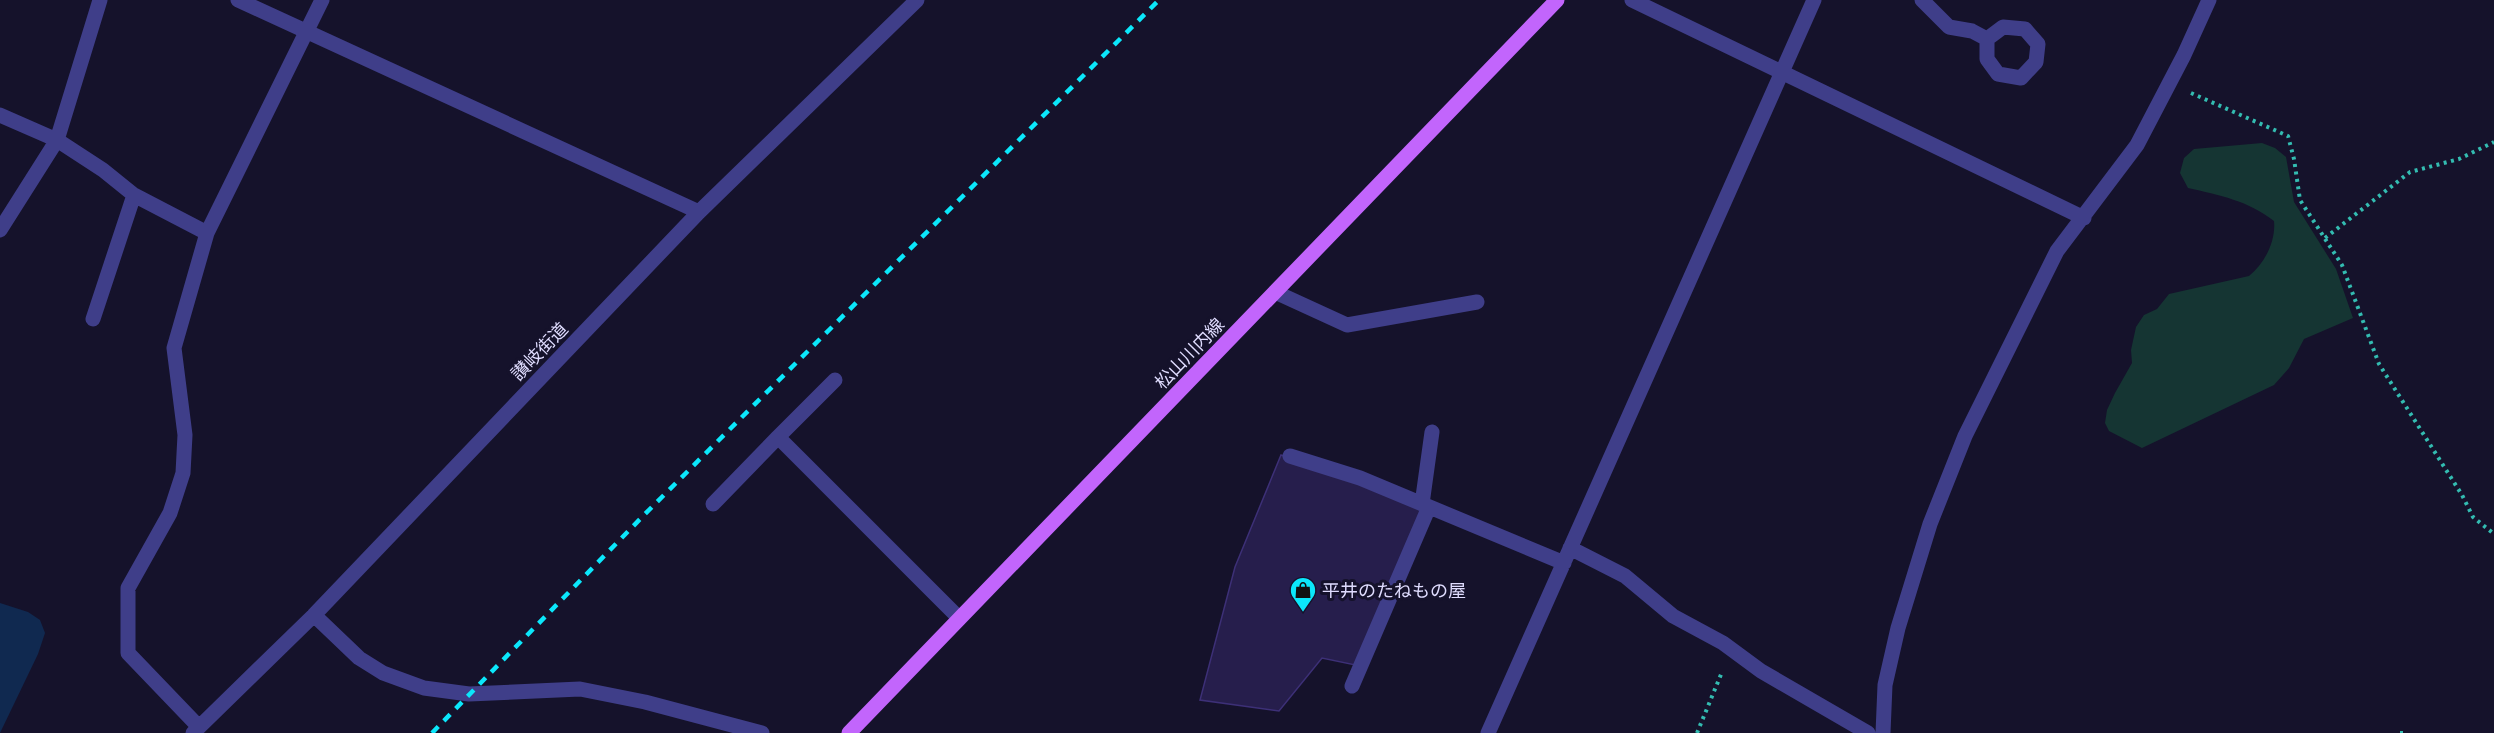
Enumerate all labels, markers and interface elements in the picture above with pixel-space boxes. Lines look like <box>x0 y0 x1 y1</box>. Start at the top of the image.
street label: 松山川内線 <box>1149 312 1229 394</box>
street label: 讃岐街道 <box>505 317 573 385</box>
shop icon: 平井のたねもの屋 <box>1288 575 1318 613</box>
place label: 平井のたねもの屋 <box>1322 578 1466 602</box>

